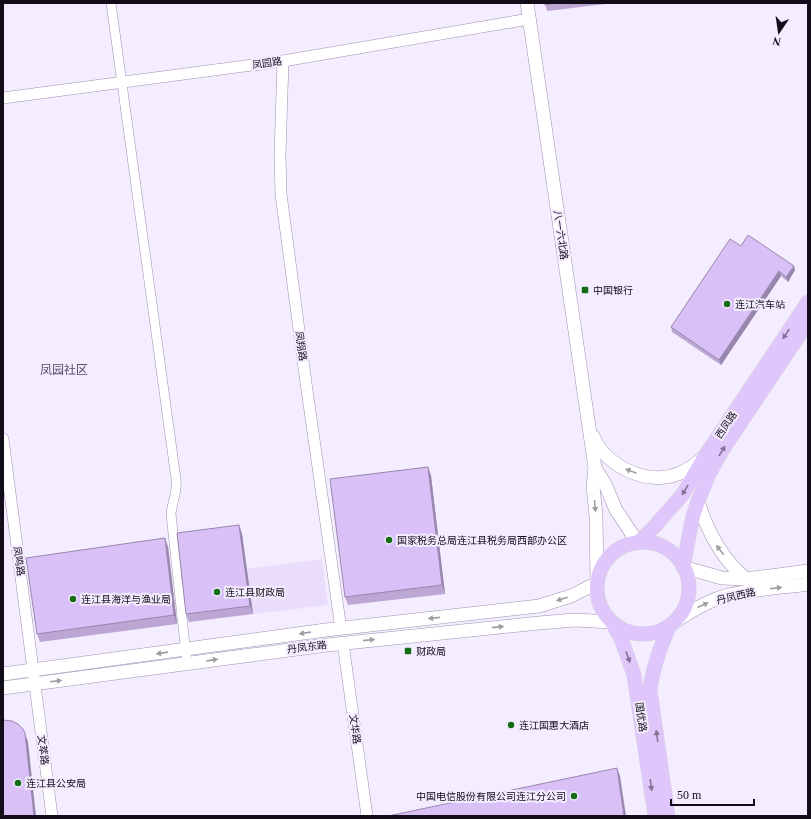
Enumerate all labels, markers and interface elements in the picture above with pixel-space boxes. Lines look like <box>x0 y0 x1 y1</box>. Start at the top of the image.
north arrow <box>759 12 799 52</box>
text: N <box>771 35 782 48</box>
street label: 凤园路 <box>251 55 283 71</box>
street label: 八一六北路 <box>552 209 570 261</box>
marker: 中国银行 <box>580 285 590 295</box>
place label: 中国银行 <box>593 285 633 296</box>
marker: 连江汽车站 <box>722 299 732 309</box>
place label: 连江汽车站 <box>735 299 785 310</box>
one-way arrow <box>782 329 790 340</box>
street label: 凤翔路 <box>293 330 309 362</box>
district label: 凤园社区 <box>40 363 88 377</box>
street label: 西凤路 <box>713 409 739 441</box>
one-way arrow <box>719 445 726 457</box>
one-way arrow <box>624 467 636 473</box>
one-way arrow <box>681 484 688 496</box>
one-way arrow <box>592 500 599 512</box>
marker: 国家税务总局连江县税务局西部办公区 <box>384 535 394 545</box>
place label: 国家税务总局连江县税务局西部办公区 <box>397 535 567 546</box>
one-way arrow <box>716 544 724 555</box>
street label: 凤鸣路 <box>11 545 27 577</box>
one-way arrow <box>770 585 782 592</box>
street label: 丹凤西路 <box>715 586 757 606</box>
marker: 连江县财政局 <box>212 587 222 597</box>
place label: 连江县财政局 <box>225 587 285 598</box>
marker: 连江县海洋与渔业局 <box>68 594 78 604</box>
place label: 连江县海洋与渔业局 <box>81 594 171 605</box>
one-way arrow <box>556 596 568 602</box>
one-way arrow <box>698 602 709 608</box>
one-way arrow <box>428 615 440 621</box>
one-way arrow <box>492 624 504 630</box>
one-way arrow <box>299 630 311 636</box>
one-way arrow <box>363 637 375 643</box>
street label: 丹凤东路 <box>286 639 328 655</box>
marker: 财政局 <box>403 646 413 656</box>
place label: 财政局 <box>416 646 446 657</box>
one-way arrow <box>156 650 168 656</box>
one-way arrow <box>626 651 632 663</box>
one-way arrow <box>206 657 218 663</box>
one-way arrow <box>49 678 62 684</box>
street label: 国优路 <box>633 701 649 733</box>
street label: 文华路 <box>347 713 363 745</box>
marker: 连江国惠大酒店 <box>506 720 516 730</box>
place label: 连江国惠大酒店 <box>519 720 589 731</box>
one-way arrow <box>654 730 660 742</box>
street label: 文萃路 <box>36 734 50 766</box>
marker: 连江县公安局 <box>13 778 23 788</box>
place label: 连江县公安局 <box>26 778 86 789</box>
one-way arrow <box>648 779 654 791</box>
scale bar <box>671 781 754 807</box>
text: 50 m <box>677 788 702 802</box>
place label: 中国电信股份有限公司连江分公司 <box>416 791 566 802</box>
marker: 中国电信股份有限公司连江分公司 <box>569 791 579 801</box>

